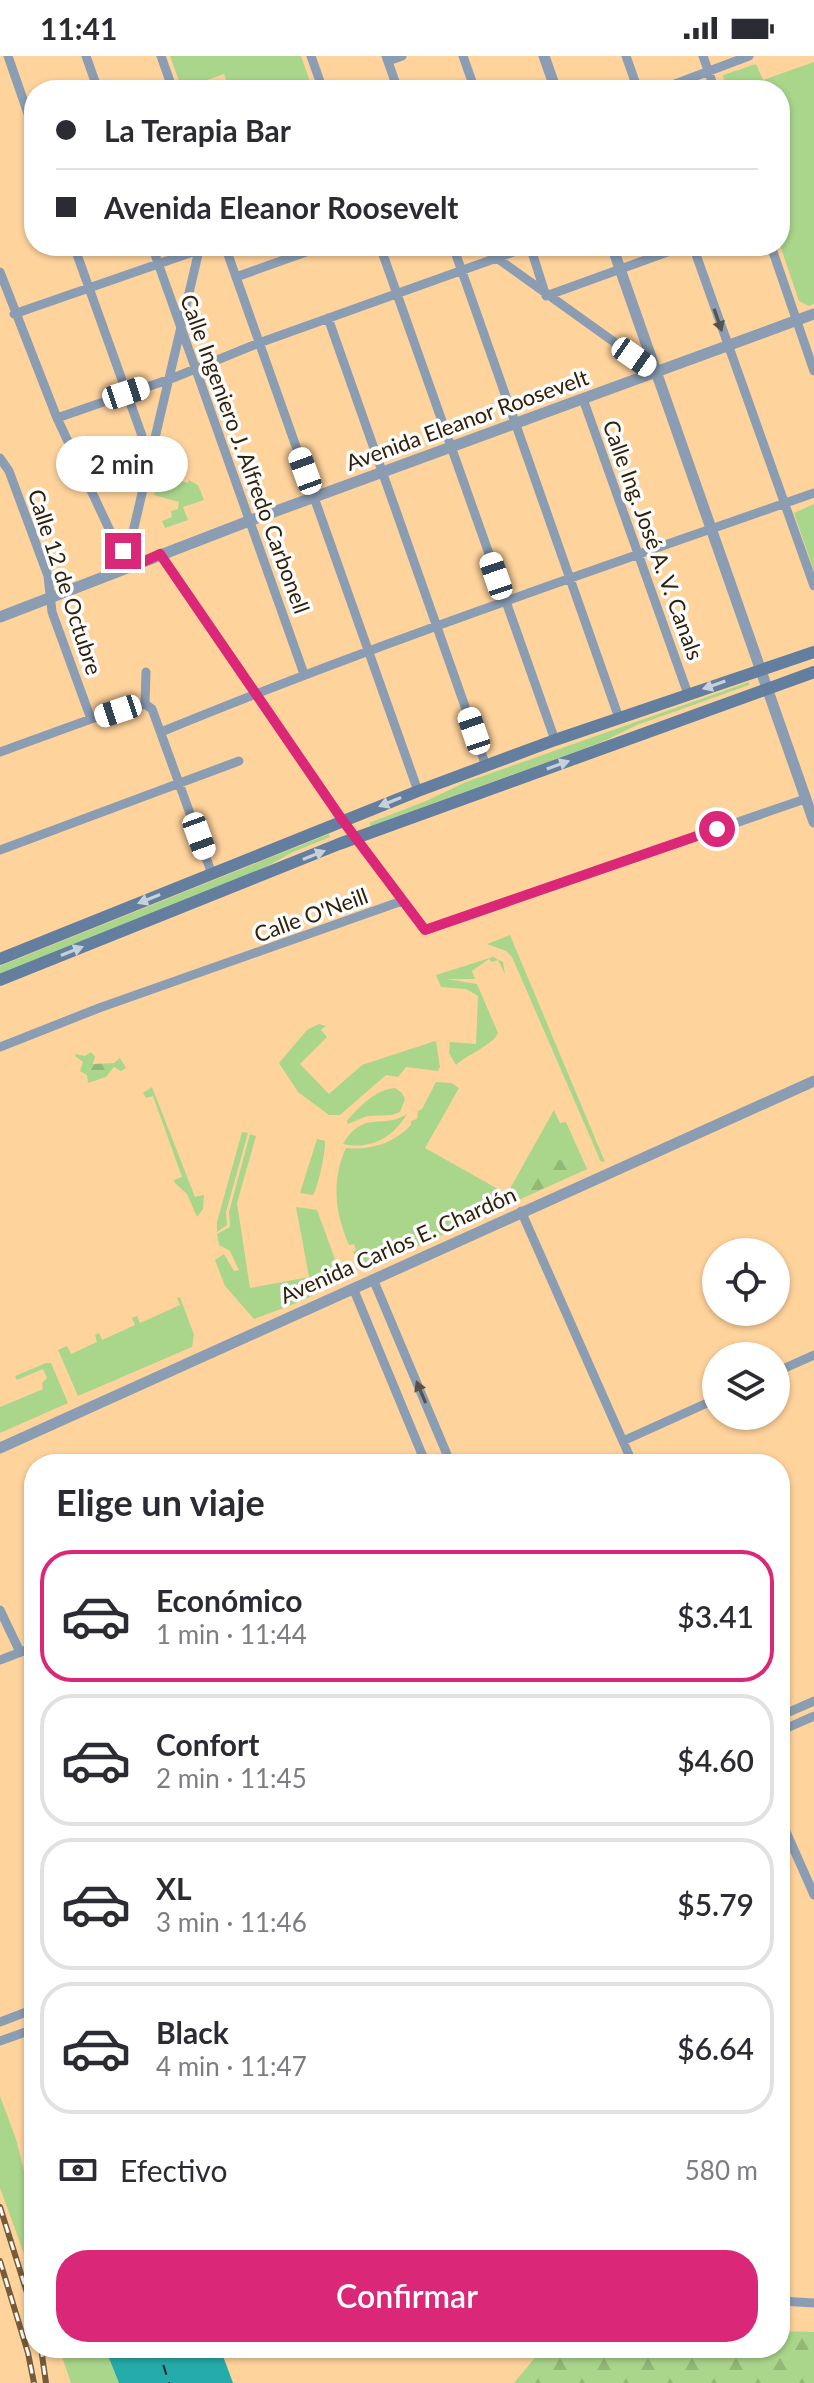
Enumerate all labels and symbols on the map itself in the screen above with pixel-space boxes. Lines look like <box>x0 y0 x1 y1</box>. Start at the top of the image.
street label: Calle Ingeniero J. Alfredo Carbonell <box>175 290 316 617</box>
one-way arrow <box>713 308 725 332</box>
car <box>607 333 661 381</box>
street label: Avenida Eleanor Roosevelt <box>342 363 592 476</box>
car <box>99 374 153 412</box>
street label: Calle Ing. José A. V. Canals <box>597 416 709 663</box>
callout: 2 min <box>57 435 189 491</box>
car <box>286 444 324 498</box>
street label: Calle 12 de Octubre <box>23 486 108 678</box>
route end <box>105 533 141 569</box>
car <box>477 549 515 603</box>
one-way arrow <box>701 680 725 692</box>
car <box>91 692 145 730</box>
car <box>455 704 493 758</box>
one-way arrow <box>546 758 570 770</box>
one-way arrow <box>378 796 402 809</box>
car <box>180 809 218 863</box>
route start <box>699 811 735 847</box>
one-way arrow <box>302 848 326 861</box>
street label: Calle O'Neill <box>250 881 371 948</box>
one-way arrow <box>137 892 161 905</box>
one-way arrow <box>60 944 84 957</box>
street label: Avenida Carlos E. Chardón <box>276 1180 520 1309</box>
one-way arrow <box>414 1380 427 1404</box>

